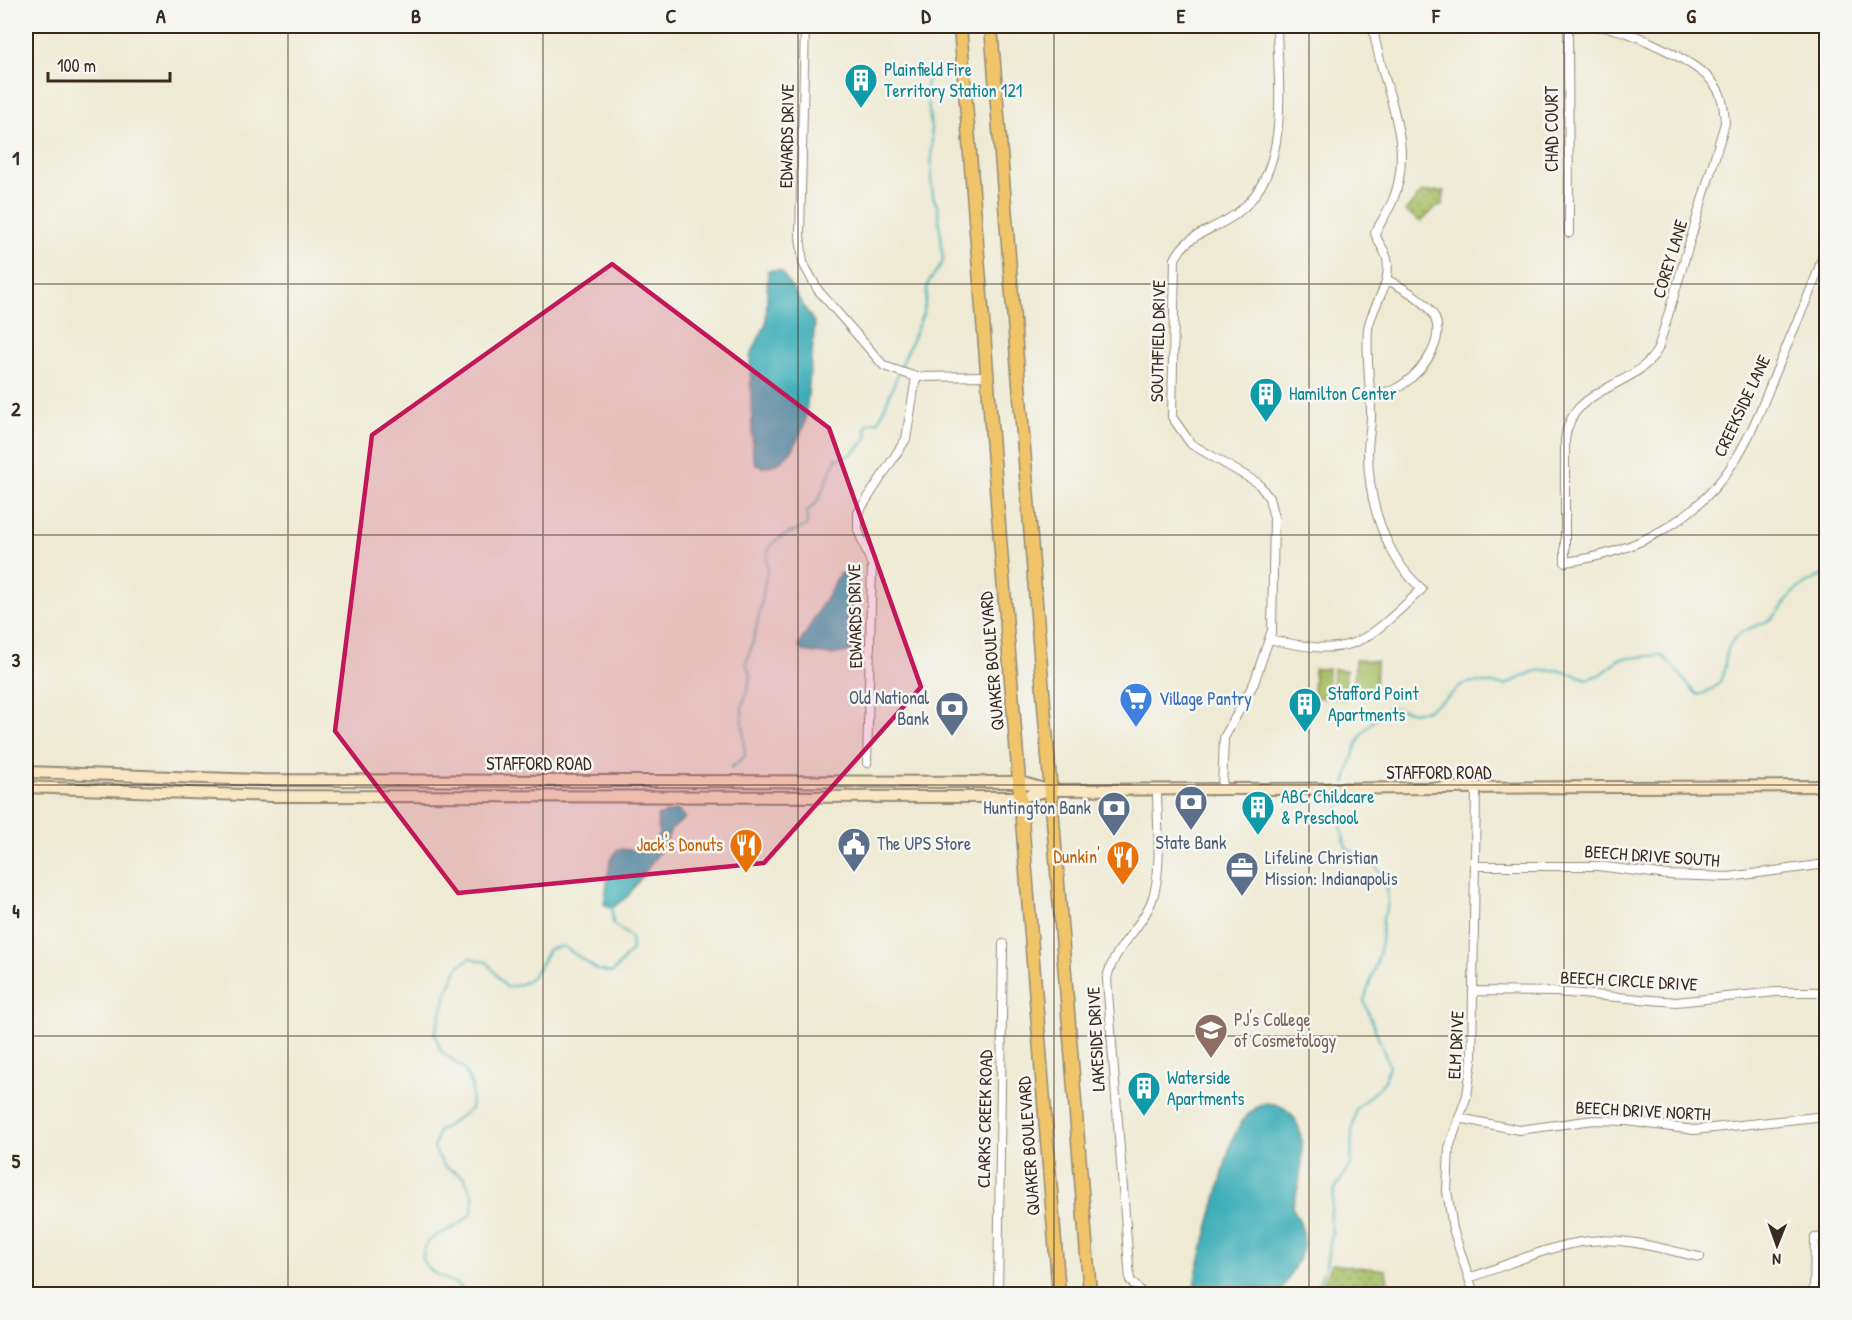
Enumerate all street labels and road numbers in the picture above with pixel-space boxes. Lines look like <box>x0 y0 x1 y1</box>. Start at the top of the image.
street label: EDWARDS DRIVE <box>773 83 800 188</box>
street label: CHAD COURT <box>1539 85 1564 172</box>
street label: COREY LANE <box>1646 216 1693 301</box>
street label: SOUTHFIELD DRIVE <box>1144 280 1171 402</box>
street label: CREEKSIDE LANE <box>1707 351 1776 461</box>
street label: EDWARDS DRIVE <box>841 563 868 668</box>
street label: QUAKER BOULEVARD <box>973 590 1010 732</box>
street label: STAFFORD ROAD <box>486 751 592 776</box>
street label: STAFFORD ROAD <box>1386 760 1492 785</box>
street label: BEECH DRIVE SOUTH <box>1584 838 1721 873</box>
street label: BEECH CIRCLE DRIVE <box>1560 964 1698 997</box>
street label: LAKESIDE DRIVE <box>1080 986 1111 1092</box>
street label: ELM DRIVE <box>1441 1010 1470 1080</box>
street label: CLARKS CREEK ROAD <box>971 1049 998 1188</box>
street label: QUAKER BOULEVARD <box>1011 1075 1046 1216</box>
street label: BEECH DRIVE NORTH <box>1575 1094 1711 1127</box>

